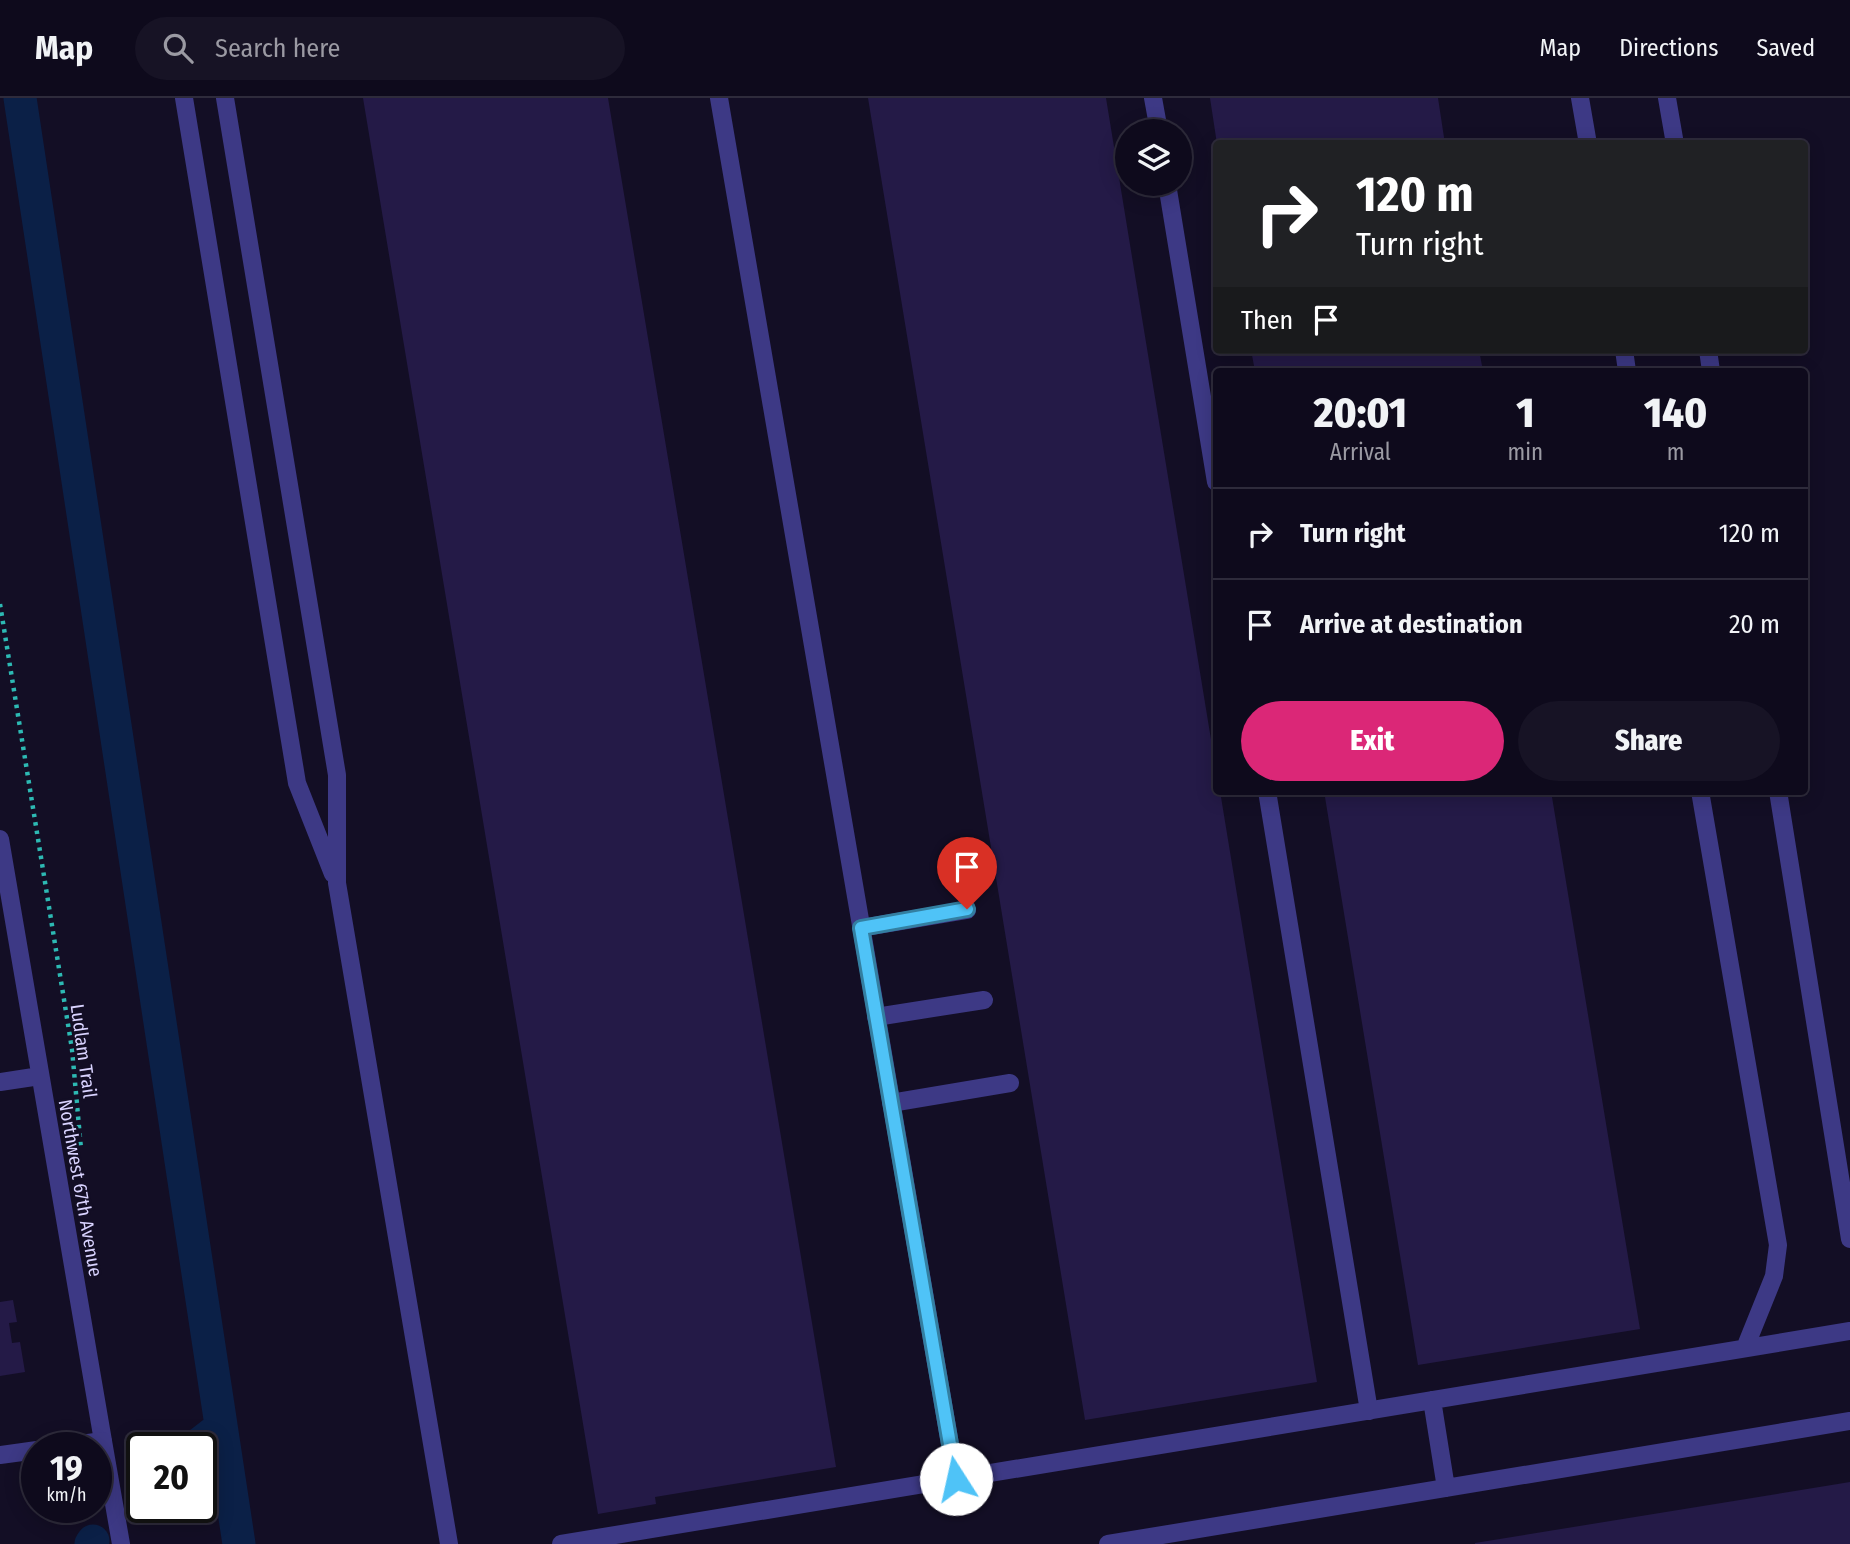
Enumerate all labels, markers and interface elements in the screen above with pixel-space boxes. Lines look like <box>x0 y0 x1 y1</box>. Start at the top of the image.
search box <box>135 17 625 80</box>
text: Map <box>35 28 93 68</box>
icon: search <box>159 29 197 67</box>
text: Search here <box>215 33 340 64</box>
text: Map <box>1540 34 1581 62</box>
text: Directions <box>1619 34 1718 62</box>
text: Saved <box>1756 34 1815 62</box>
map controls <box>1115 119 1192 196</box>
button: layers <box>1115 119 1192 196</box>
text: 120 m <box>1356 165 1474 224</box>
icon: right <box>1241 168 1332 259</box>
text: Turn right <box>1356 225 1483 263</box>
icon: arrive <box>1307 301 1345 339</box>
text: Then <box>1241 305 1293 336</box>
text: 20:01 <box>1314 388 1407 438</box>
text: 1 <box>1516 388 1535 438</box>
text: 140 <box>1644 388 1707 438</box>
text: Arrival <box>1330 438 1391 466</box>
text: min <box>1508 438 1543 466</box>
text: m <box>1667 438 1684 466</box>
icon: right <box>1241 515 1279 553</box>
text: Turn right <box>1300 518 1406 549</box>
text: 120 m <box>1719 518 1780 549</box>
icon: arrive <box>1241 606 1279 644</box>
text: Arrive at destination <box>1300 609 1523 640</box>
text: 20 m <box>1729 609 1780 640</box>
button: Exit <box>1241 701 1504 781</box>
button: Share <box>1518 701 1780 781</box>
pin <box>937 837 997 909</box>
icon: arrive <box>948 848 986 886</box>
street label: Ludlam Trail <box>66 1002 102 1100</box>
street label: Northwest 67th Avenue <box>54 1098 107 1278</box>
speed limit sign: 20 <box>126 1432 217 1523</box>
position arrow <box>919 1442 993 1516</box>
text: 19 <box>50 1447 83 1489</box>
text: km/h <box>46 1484 87 1506</box>

